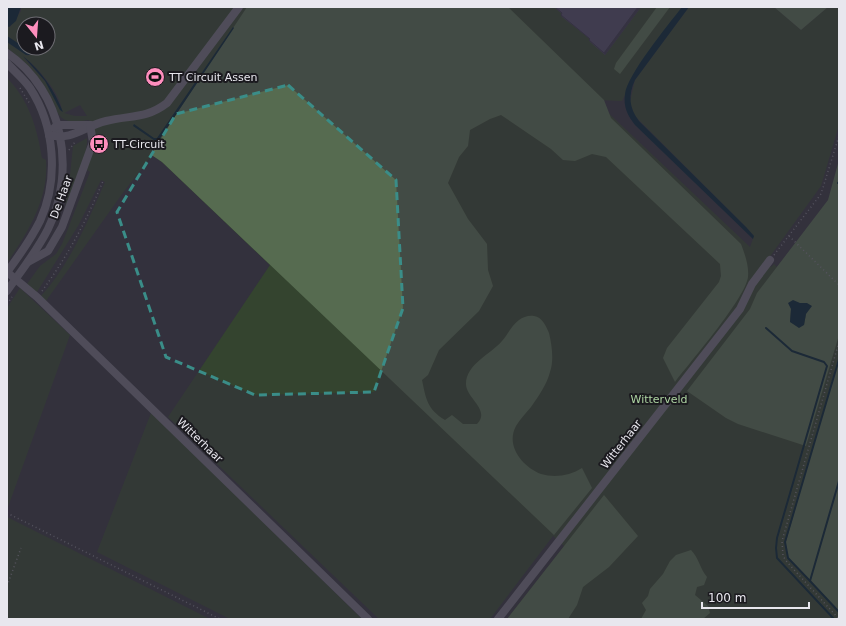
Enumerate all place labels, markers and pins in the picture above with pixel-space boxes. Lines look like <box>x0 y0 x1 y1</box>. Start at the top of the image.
sports icon: TT Circuit Assen <box>144 66 166 88</box>
place label: TT Circuit Assen <box>168 71 257 84</box>
bus stop icon: TT-Circuit <box>88 133 110 155</box>
place label: TT-Circuit <box>112 138 165 151</box>

